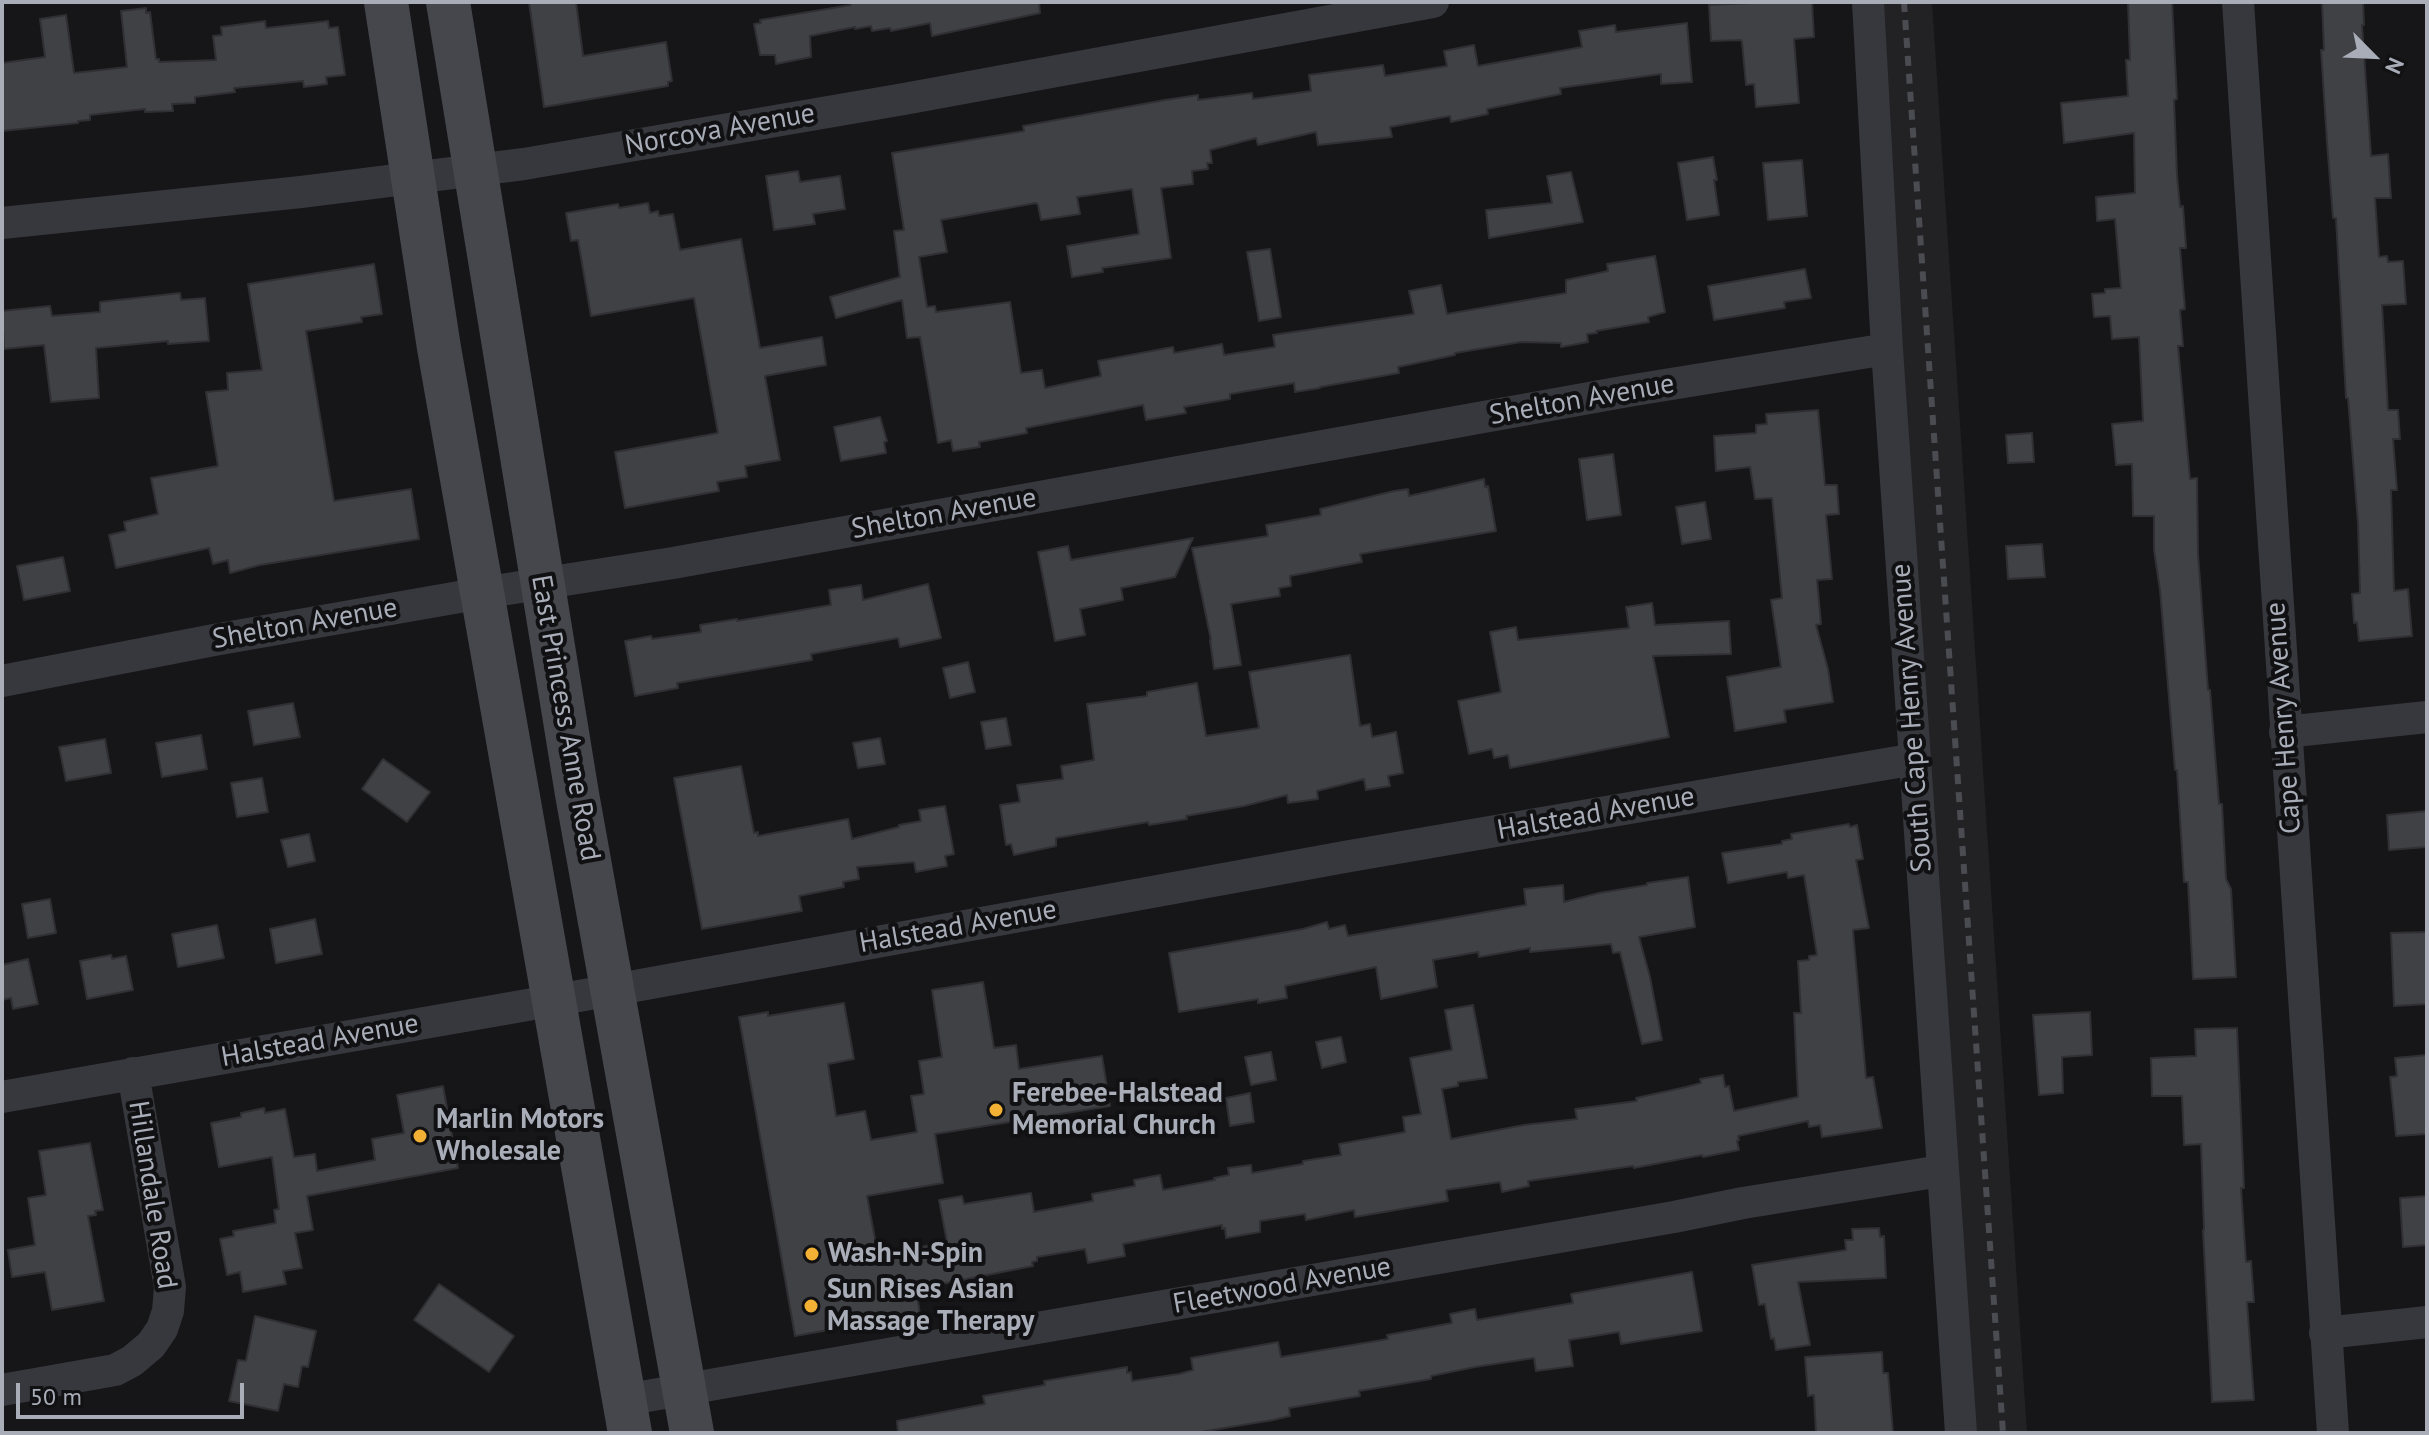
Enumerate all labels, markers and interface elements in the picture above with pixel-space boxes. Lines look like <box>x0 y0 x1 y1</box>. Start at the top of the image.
north arrow <box>2333 16 2413 96</box>
text: N <box>2379 53 2411 78</box>
street label: Norcova Avenue <box>622 97 818 163</box>
street label: Shelton Avenue <box>1487 367 1677 433</box>
street label: Shelton Avenue <box>849 481 1039 547</box>
street label: South Cape Henry Avenue <box>1884 563 1940 873</box>
street label: East Princess Anne Road <box>523 572 607 864</box>
street label: Shelton Avenue <box>210 591 400 657</box>
street label: Cape Henry Avenue <box>2259 601 2309 835</box>
street label: Halstead Avenue <box>1495 780 1697 848</box>
street label: Halstead Avenue <box>857 893 1059 961</box>
street label: Halstead Avenue <box>219 1007 421 1075</box>
place label: Ferebee-Halstead Memorial Church <box>1012 1077 1223 1143</box>
street label: Hillandale Road <box>121 1099 183 1291</box>
marker: Ferebee-Halstead Memorial Church <box>987 1101 1005 1119</box>
place label: Marlin Motors Wholesale <box>436 1103 604 1169</box>
marker: Marlin Motors Wholesale <box>411 1127 429 1145</box>
place label: Wash-N-Spin <box>828 1237 983 1271</box>
marker: Wash-N-Spin <box>803 1245 821 1263</box>
street label: Fleetwood Avenue <box>1170 1250 1394 1322</box>
place label: Sun Rises Asian Massage Therapy <box>827 1273 1034 1339</box>
marker: Sun Rises Asian Massage Therapy <box>802 1297 820 1315</box>
scale bar <box>20 1367 248 1417</box>
text: 50 m <box>30 1381 82 1412</box>

